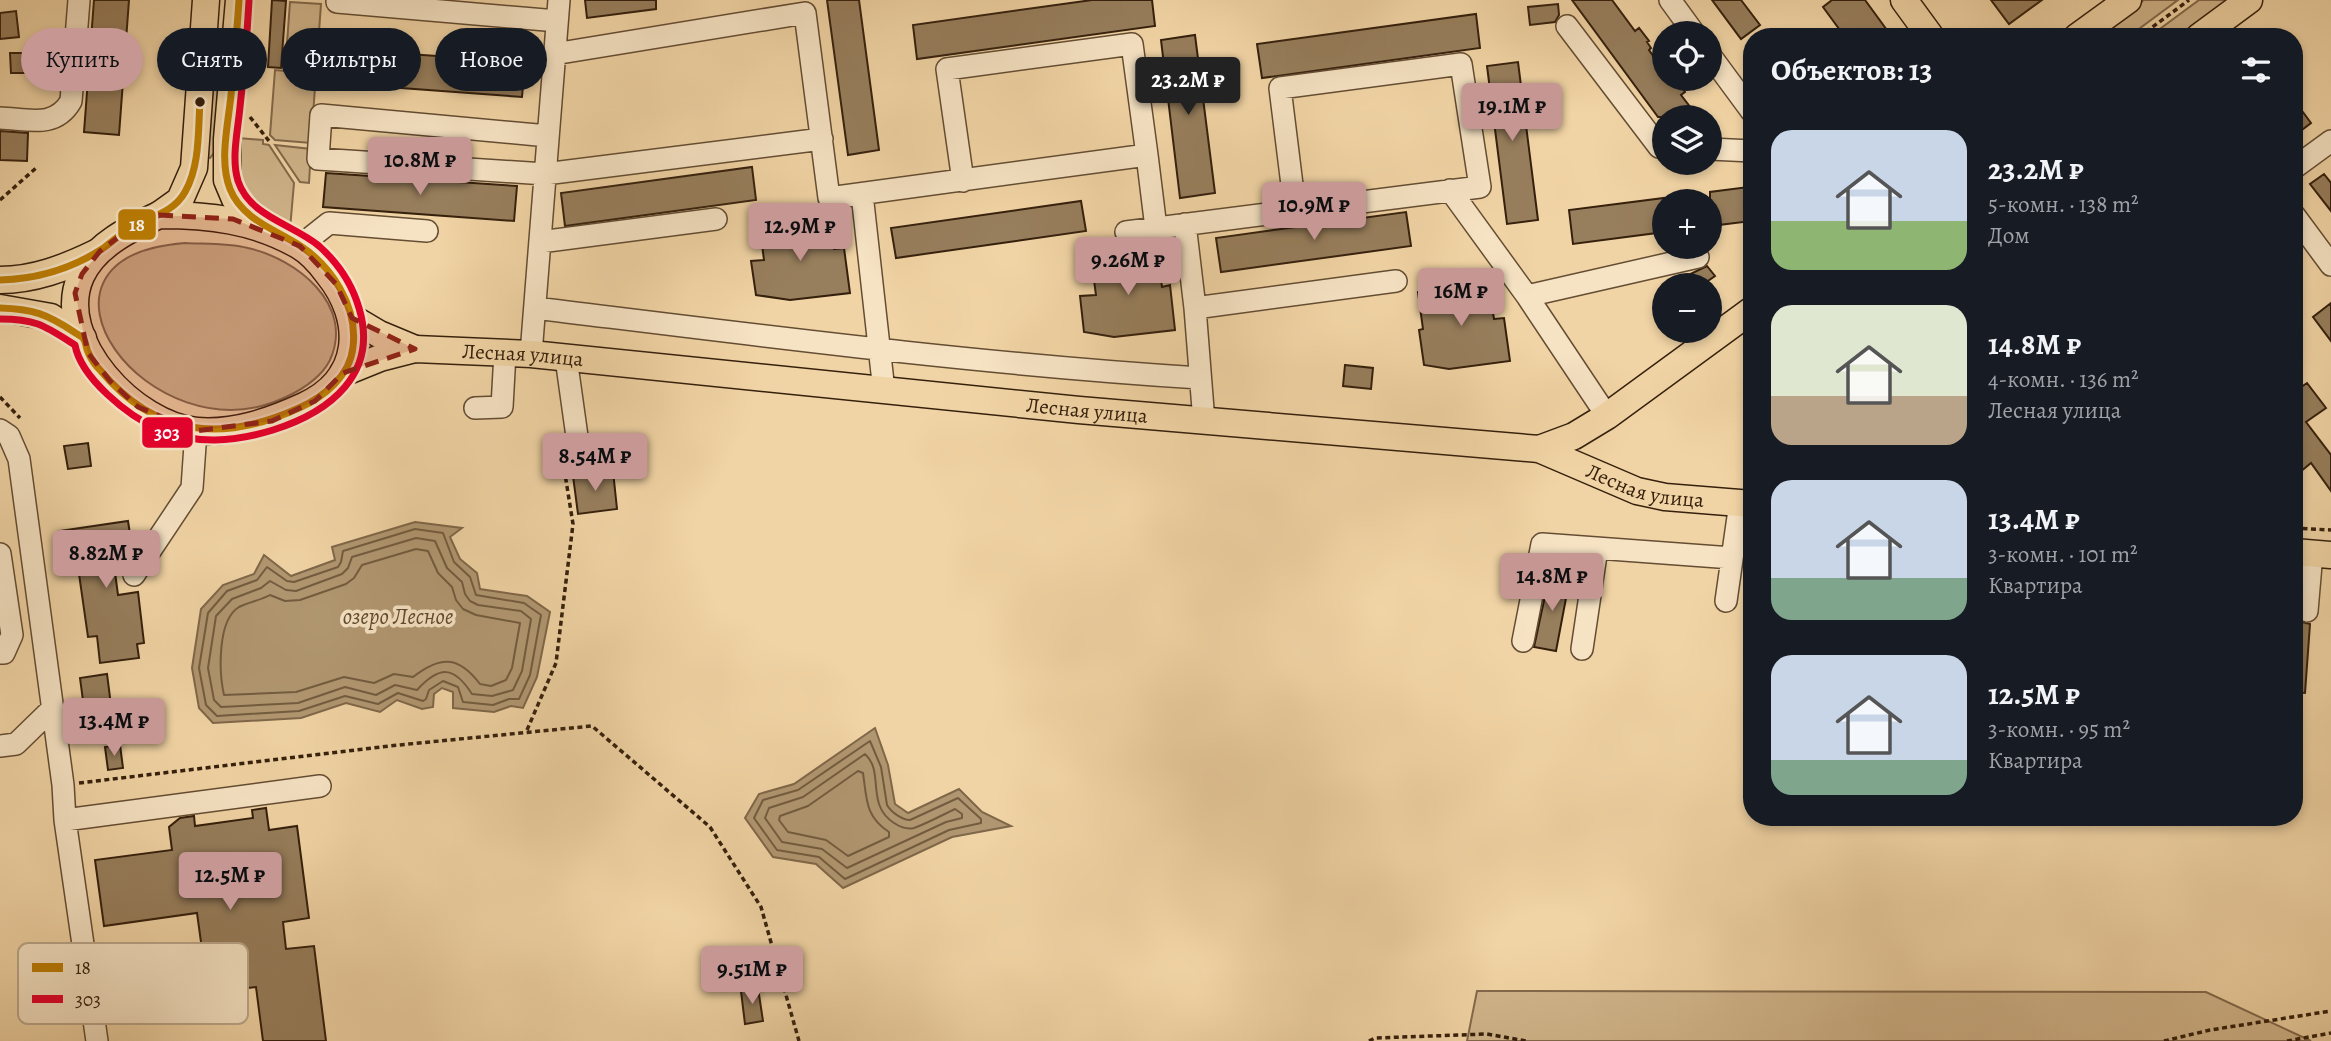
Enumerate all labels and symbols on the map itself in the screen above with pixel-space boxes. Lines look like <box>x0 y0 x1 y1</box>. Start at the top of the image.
pin: 23.2M ₽ <box>1123 58 1253 117</box>
pin: 19.1M ₽ <box>1447 83 1577 143</box>
unlabelled marker <box>193 95 207 109</box>
pin: 10.8M ₽ <box>355 138 485 197</box>
pin: 10.9M ₽ <box>1249 182 1379 242</box>
pin: 12.9M ₽ <box>735 204 865 263</box>
line badge: 18 <box>117 208 157 241</box>
text: 18 <box>129 212 145 238</box>
pin: 9.26M ₽ <box>1063 238 1193 297</box>
pin: 16M ₽ <box>1412 268 1510 328</box>
street label: Лесная улица <box>461 337 585 373</box>
street label: Лесная улица <box>1025 391 1149 430</box>
line badge: 303 <box>141 416 194 449</box>
text: 303 <box>154 420 180 446</box>
pin: 8.54M ₽ <box>530 434 660 493</box>
street label: Лесная улица <box>1582 457 1705 514</box>
pin: 8.82M ₽ <box>41 530 171 590</box>
pin: 14.8M ₽ <box>1487 554 1617 613</box>
water label: озеро Лесное <box>343 601 453 632</box>
pin: 13.4M ₽ <box>49 698 179 758</box>
pin: 12.5M ₽ <box>165 852 295 912</box>
legend <box>18 943 248 1024</box>
pin: 9.51M ₽ <box>687 946 817 1006</box>
text: 18 <box>75 955 91 981</box>
text: 303 <box>75 987 101 1013</box>

